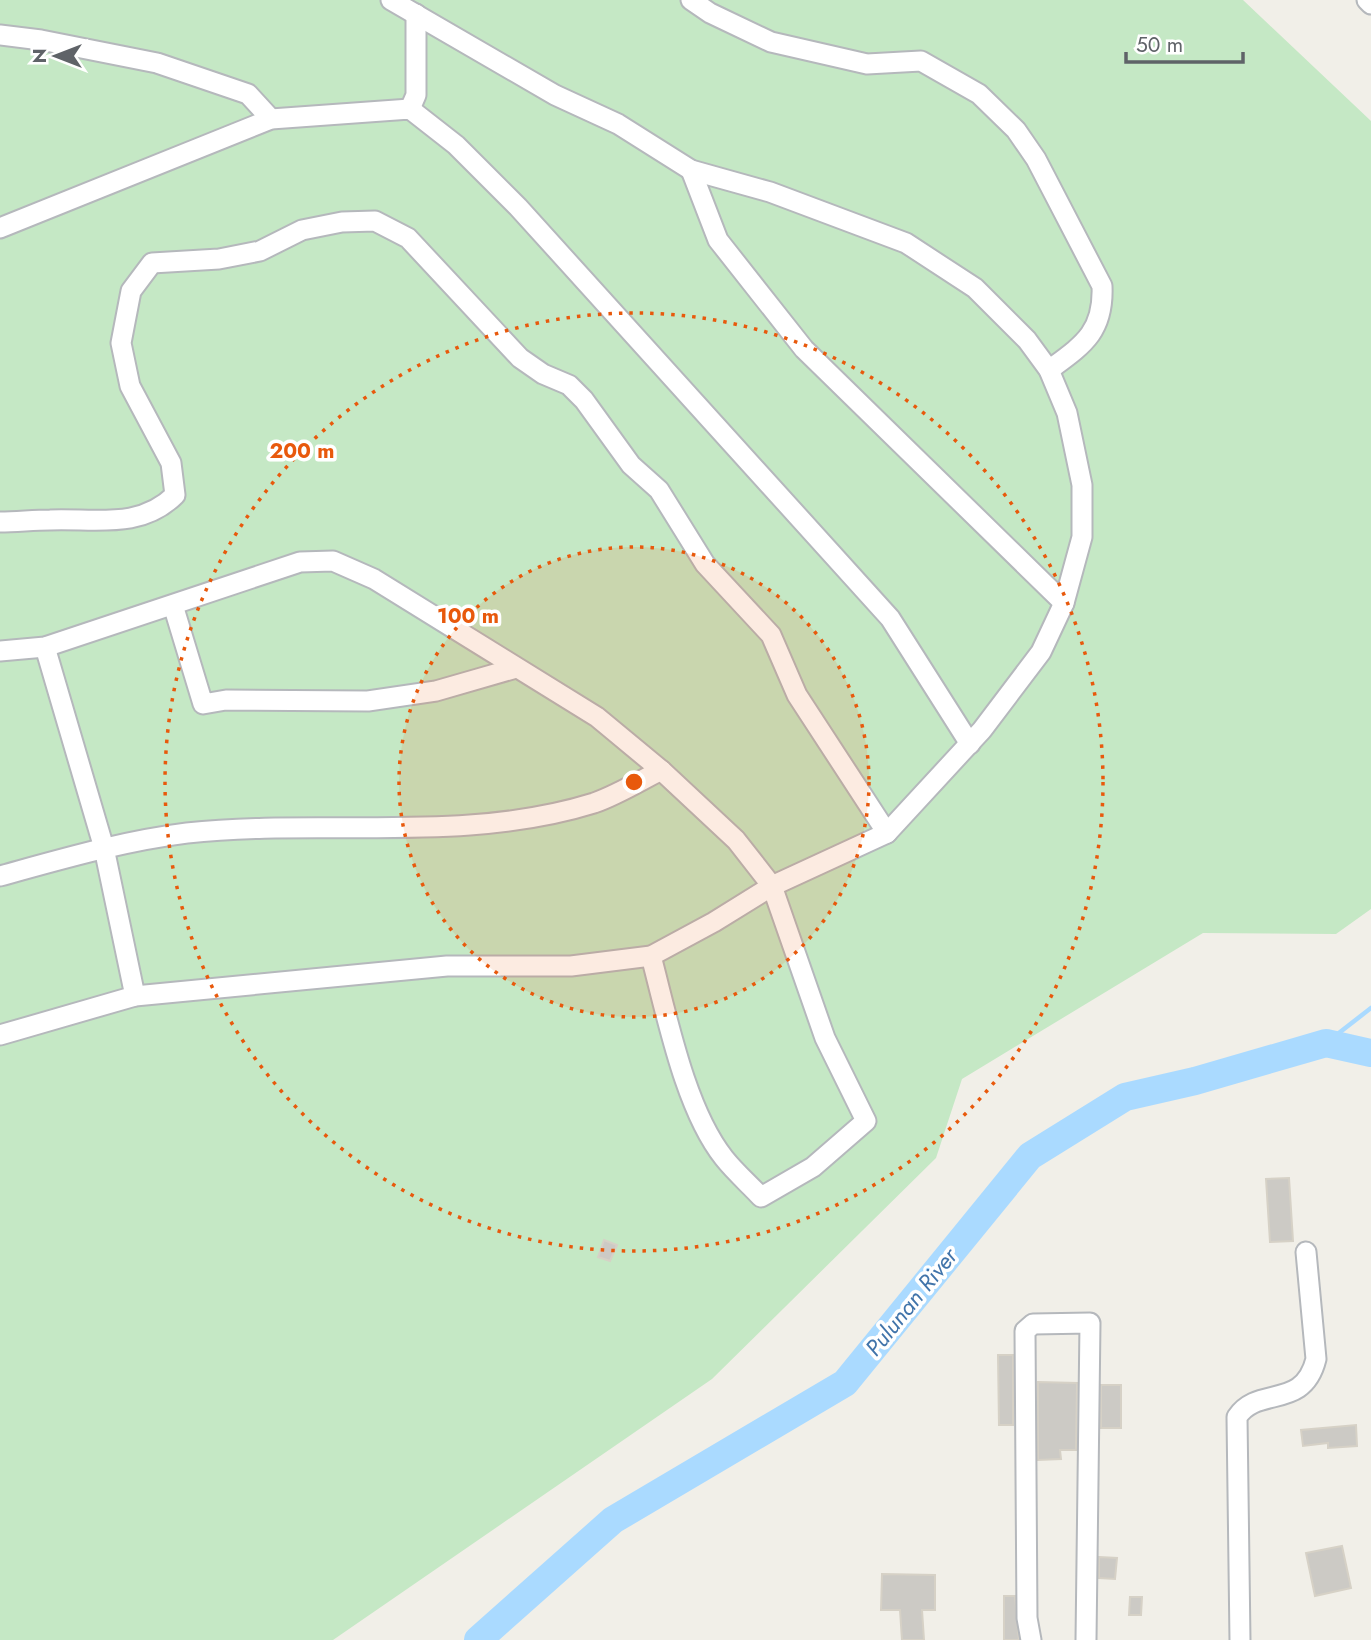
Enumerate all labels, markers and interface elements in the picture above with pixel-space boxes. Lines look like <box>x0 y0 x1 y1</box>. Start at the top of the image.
north arrow <box>21 21 91 91</box>
scale bar <box>1126 21 1243 65</box>
text: 50 m <box>1136 30 1183 60</box>
text: N <box>26 48 53 64</box>
text: 200 m <box>269 436 335 466</box>
text: 100 m <box>437 601 499 631</box>
centre of rings <box>622 770 646 794</box>
water label: Pulunan River <box>857 1240 966 1363</box>

